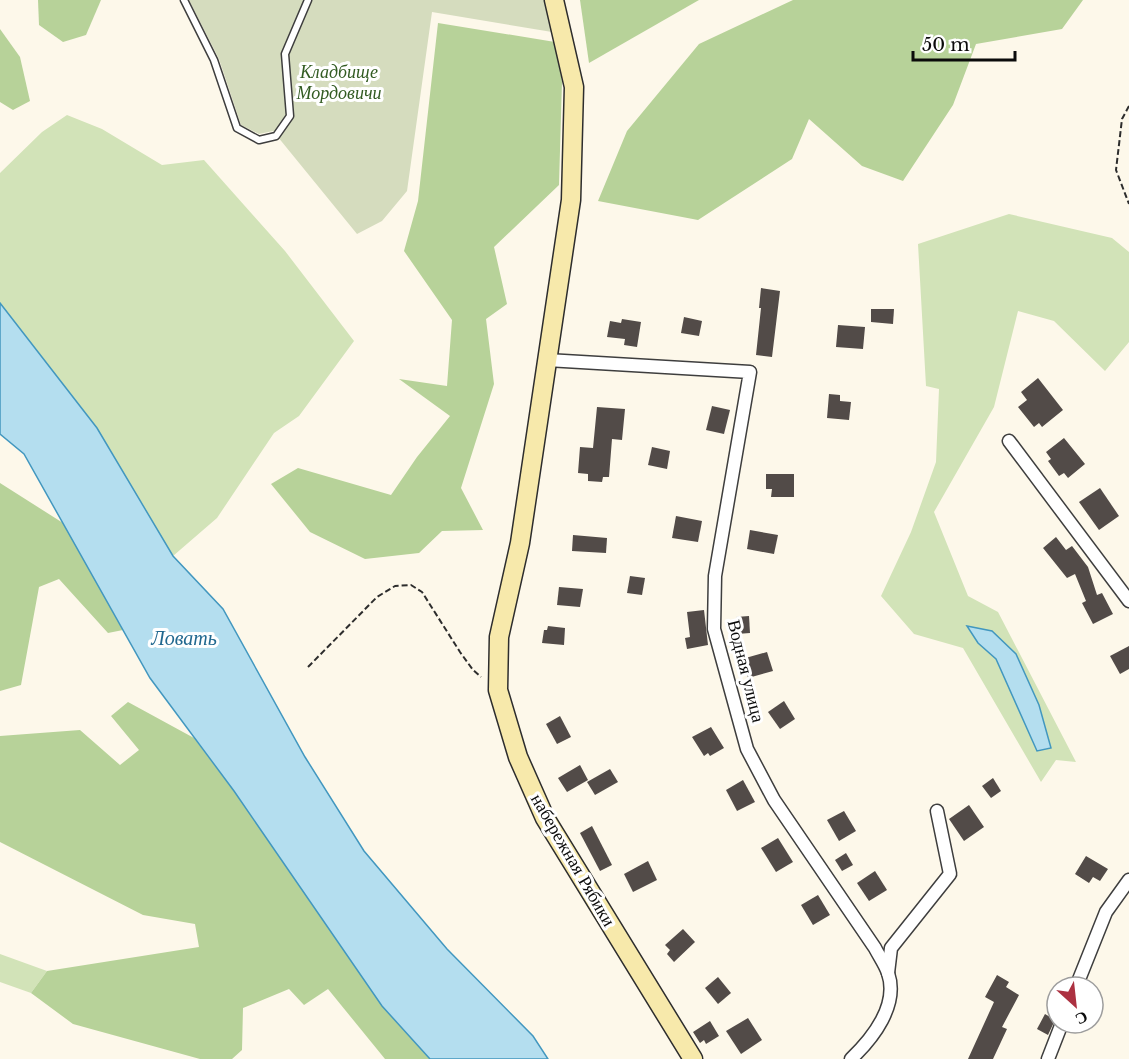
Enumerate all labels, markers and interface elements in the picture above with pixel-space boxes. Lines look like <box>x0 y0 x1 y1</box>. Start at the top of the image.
scale bar <box>913 24 1015 62</box>
text: 50 m <box>922 34 970 56</box>
park label: Кладбище Мордовичи <box>295 61 382 104</box>
street label: Водная улица <box>723 617 769 725</box>
water label: Ловать <box>150 626 217 650</box>
street label: набережная Рябики <box>526 790 620 931</box>
north arrow <box>1045 975 1105 1035</box>
text: С <box>1072 1007 1092 1030</box>

